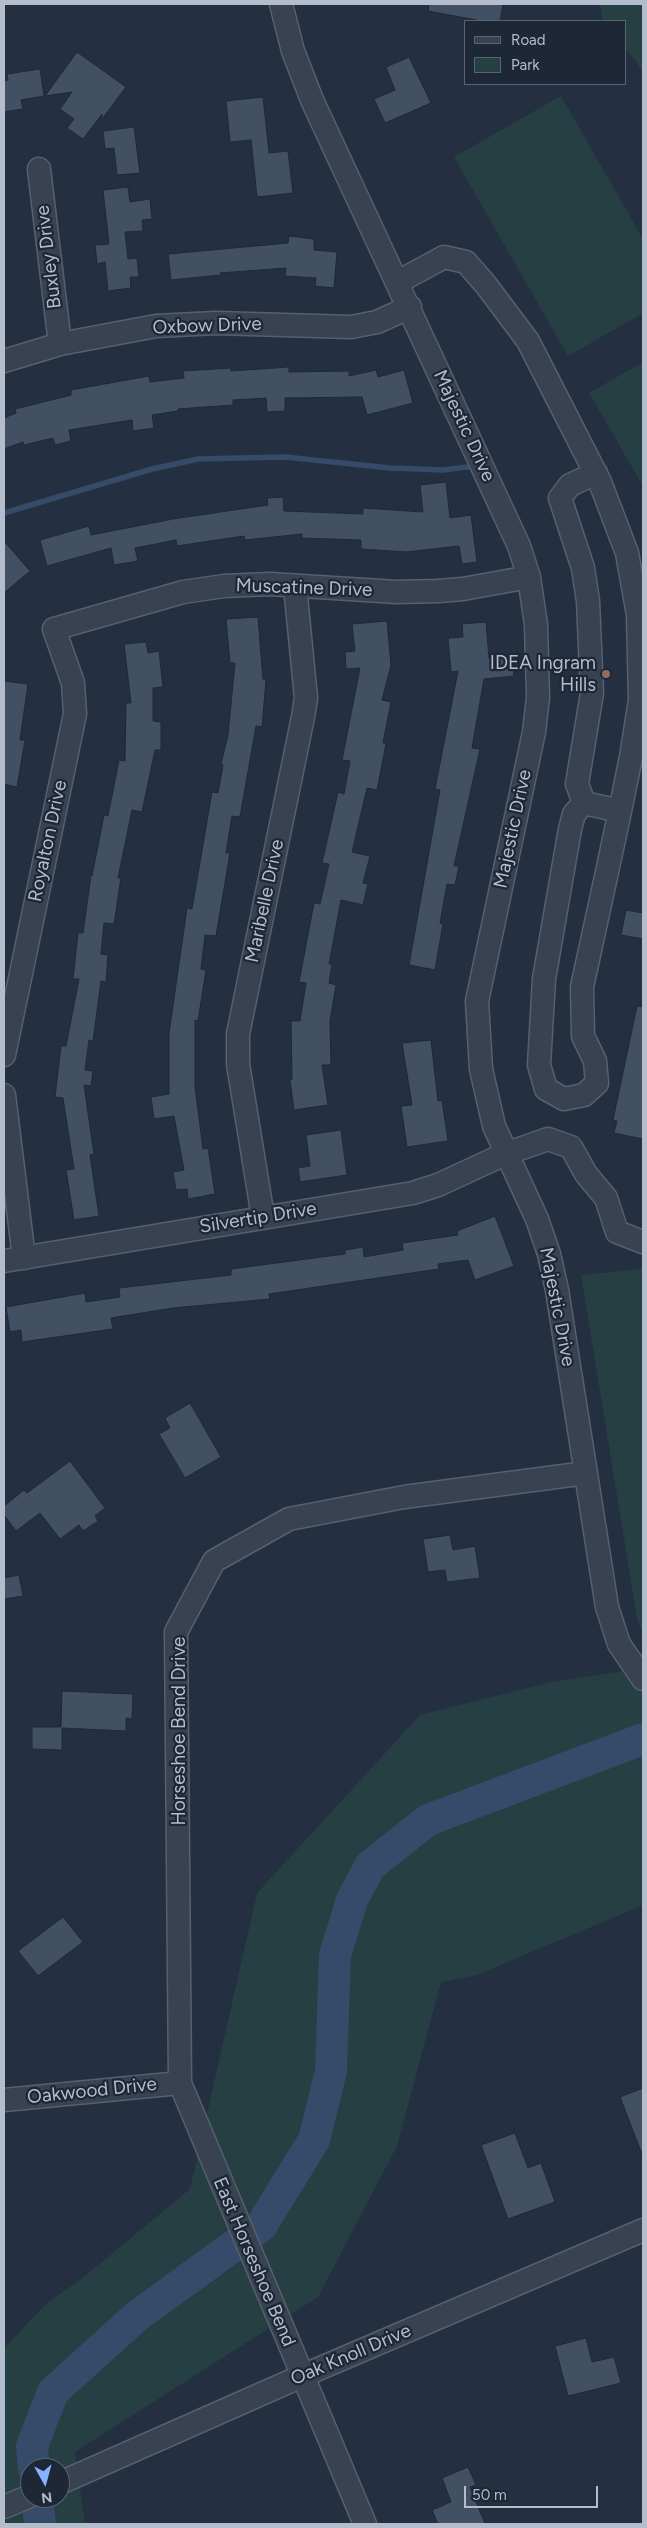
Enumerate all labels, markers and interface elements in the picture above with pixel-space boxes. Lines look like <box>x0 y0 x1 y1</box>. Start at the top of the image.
legend <box>464 20 627 85</box>
text: Road <box>511 31 546 49</box>
text: Park <box>511 56 540 74</box>
street label: Buxley Drive <box>31 204 67 310</box>
street label: Oxbow Drive <box>152 313 262 339</box>
street label: Majestic Drive <box>428 367 500 485</box>
street label: Muscatine Drive <box>235 574 373 602</box>
place label: IDEA Ingram Hills <box>490 652 596 696</box>
marker: IDEA Ingram Hills <box>600 668 612 680</box>
street label: Majestic Drive <box>489 768 537 890</box>
street label: Royalton Drive <box>24 778 72 904</box>
street label: Maribelle Drive <box>241 837 289 965</box>
street label: Silvertip Drive <box>198 1197 318 1239</box>
street label: Majestic Drive <box>534 1246 580 1368</box>
street label: Horseshoe Bend Drive <box>168 1637 190 1825</box>
street label: Oakwood Drive <box>26 2073 158 2109</box>
street label: East Horseshoe Bend <box>208 2174 300 2350</box>
street label: Oak Knoll Drive <box>287 2319 415 2391</box>
north arrow <box>20 2458 70 2508</box>
scale bar <box>467 2476 601 2508</box>
text: 50 m <box>472 2486 507 2504</box>
text: N <box>40 2488 53 2506</box>

